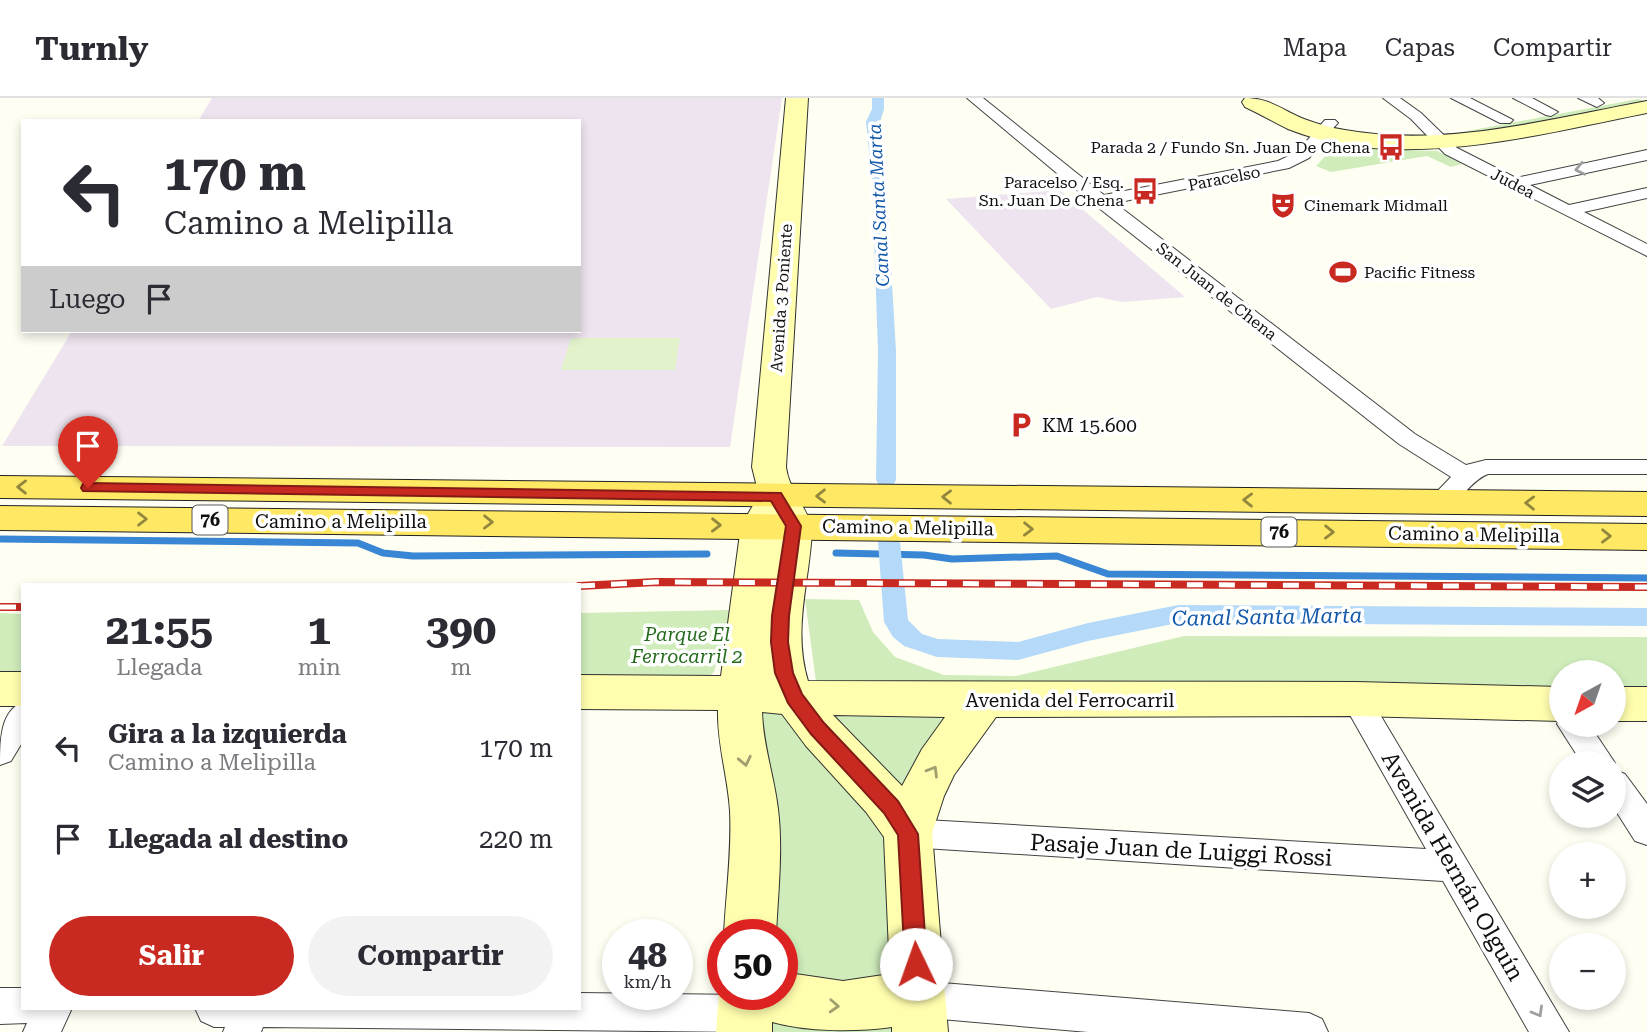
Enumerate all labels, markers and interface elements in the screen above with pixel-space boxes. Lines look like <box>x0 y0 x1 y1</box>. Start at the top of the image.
text: Turnly <box>35 29 149 68</box>
text: Mapa <box>1283 34 1347 62</box>
text: Capas <box>1385 34 1455 62</box>
text: Compartir <box>1493 34 1612 62</box>
water label: Canal Santa Marta <box>864 123 893 287</box>
bus stop icon: Parada 2 / Fundo Sn. Juan De Chena <box>1376 132 1406 162</box>
place label: Parada 2 / Fundo Sn. Juan De Chena <box>1091 138 1370 157</box>
text: 170 m <box>164 145 306 202</box>
icon: left <box>49 147 140 238</box>
one-way arrow <box>1574 161 1586 175</box>
street label: Paracelso <box>1186 162 1262 195</box>
street label: Judea <box>1488 164 1538 203</box>
place label: Paracelso / Esq. Sn. Juan De Chena <box>979 173 1124 210</box>
bus stop icon: Paracelso / Esq. Sn. Juan De Chena <box>1130 176 1160 206</box>
theatre icon: Cinemark Midmall <box>1268 190 1298 220</box>
place label: Cinemark Midmall <box>1304 196 1448 215</box>
text: Camino a Melipilla <box>164 204 453 242</box>
street label: Avenida 3 Poniente <box>767 223 796 373</box>
street label: San Juan de Chena <box>1153 238 1281 345</box>
sports icon: Pacific Fitness <box>1328 257 1358 287</box>
place label: Pacific Fitness <box>1364 263 1476 282</box>
icon: arrive <box>140 280 178 318</box>
text: Luego <box>49 284 126 314</box>
parking icon: KM 15.600 <box>1006 410 1036 440</box>
place label: KM 15.600 <box>1042 414 1137 437</box>
pin <box>58 416 118 488</box>
icon: arrive <box>69 427 107 465</box>
one-way arrow <box>16 479 27 495</box>
one-way arrow <box>815 488 825 504</box>
one-way arrow <box>941 489 952 505</box>
one-way arrow <box>1242 492 1253 508</box>
one-way arrow <box>1524 495 1535 511</box>
road number: 76 <box>192 506 228 534</box>
street label: Camino a Melipilla <box>255 510 428 533</box>
one-way arrow <box>137 511 147 527</box>
one-way arrow <box>483 515 494 530</box>
street label: Camino a Melipilla <box>822 515 995 541</box>
one-way arrow <box>711 517 721 533</box>
road number: 76 <box>1262 518 1296 546</box>
one-way arrow <box>1023 521 1034 536</box>
street label: Camino a Melipilla <box>1388 522 1561 548</box>
one-way arrow <box>1325 524 1335 540</box>
one-way arrow <box>1601 529 1612 544</box>
water label: Canal Santa Marta <box>1172 603 1362 631</box>
text: 21:55 <box>106 605 213 654</box>
text: 1 <box>308 605 331 654</box>
text: 390 <box>426 605 496 654</box>
park label: Parque El Ferrocarril 2 <box>630 623 743 668</box>
text: Llegada <box>116 654 202 681</box>
text: min <box>298 654 341 681</box>
text: m <box>450 654 471 681</box>
north arrow <box>1549 660 1626 737</box>
map controls <box>1549 660 1626 1010</box>
street label: Avenida del Ferrocarril <box>965 689 1175 712</box>
text: Gira a la izquierda <box>108 719 347 749</box>
icon: left <box>49 729 87 767</box>
text: 170 m <box>479 733 553 763</box>
street label: Avenida Hernán Olguín <box>1376 747 1529 986</box>
text: Camino a Melipilla <box>108 749 316 776</box>
button: layers <box>1549 751 1626 828</box>
one-way arrow <box>736 755 751 767</box>
one-way arrow <box>925 765 938 778</box>
icon: arrive <box>49 820 87 858</box>
text: Llegada al destino <box>108 824 348 854</box>
text: 220 m <box>479 824 553 854</box>
street label: Pasaje Juan de Luiggi Rossi <box>1029 829 1333 872</box>
button: + <box>1549 842 1626 919</box>
button: Salir <box>49 916 294 996</box>
button: Compartir <box>308 916 553 996</box>
speed limit sign: 50 <box>707 919 798 1010</box>
position arrow <box>879 927 953 1001</box>
button: − <box>1549 933 1626 1010</box>
text: 48 <box>628 935 667 976</box>
text: km/h <box>623 971 672 992</box>
one-way arrow <box>829 999 840 1014</box>
one-way arrow <box>1530 1005 1543 1018</box>

